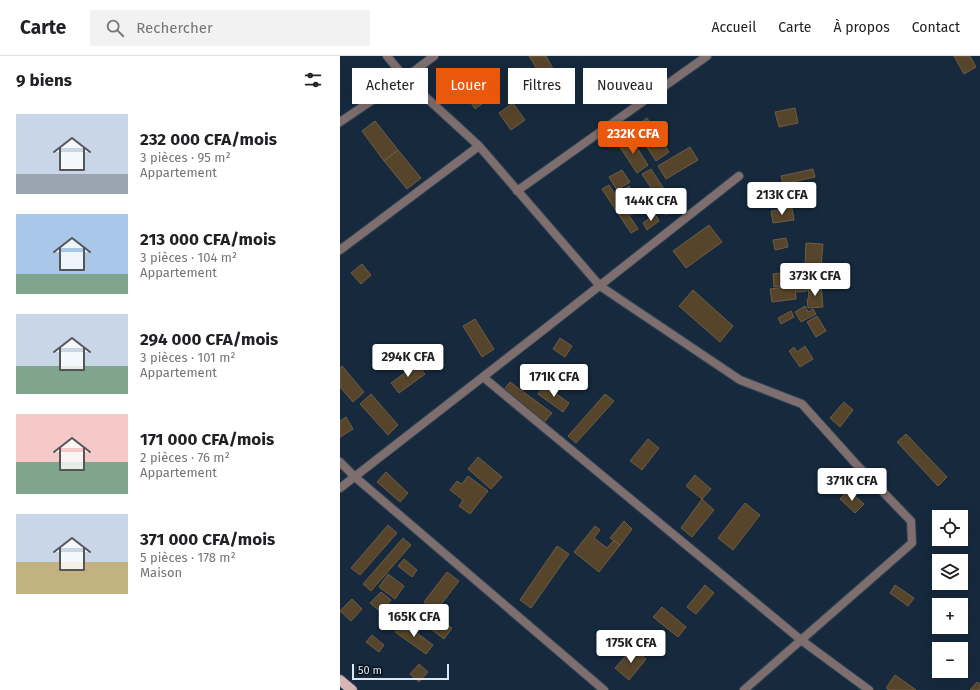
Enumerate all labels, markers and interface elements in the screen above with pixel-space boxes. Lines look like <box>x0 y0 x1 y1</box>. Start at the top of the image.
search box <box>90 10 370 46</box>
text: Carte <box>20 16 66 39</box>
icon: search <box>104 17 126 39</box>
text: Rechercher <box>136 19 213 37</box>
text: Accueil <box>711 19 756 36</box>
text: Carte <box>778 19 811 36</box>
text: À propos <box>833 19 890 36</box>
text: Contact <box>912 19 960 36</box>
chip: Acheter <box>352 68 428 104</box>
chip: Louer <box>436 68 500 104</box>
chip: Filtres <box>508 68 575 104</box>
chip: Nouveau <box>583 68 667 104</box>
icon: filters <box>302 69 324 91</box>
text: 9 biens <box>16 70 72 91</box>
pin: 232K CFA <box>592 121 674 155</box>
text: 232K CFA <box>607 126 659 141</box>
text: 232 000 CFA/mois <box>140 129 277 150</box>
icon: home <box>48 130 96 178</box>
text: 3 pièces · 95 m² <box>140 150 231 165</box>
text: Appartement <box>140 165 217 180</box>
pin: 213K CFA <box>741 182 823 216</box>
text: 213K CFA <box>756 187 808 202</box>
pin: 144K CFA <box>610 188 692 222</box>
text: 144K CFA <box>625 193 677 208</box>
text: 213 000 CFA/mois <box>140 229 276 250</box>
icon: home <box>48 230 96 278</box>
text: 3 pièces · 104 m² <box>140 250 237 265</box>
pin: 373K CFA <box>774 263 856 297</box>
text: Appartement <box>140 265 217 280</box>
text: 373K CFA <box>789 268 841 283</box>
text: 294 000 CFA/mois <box>140 329 278 350</box>
icon: home <box>48 330 96 378</box>
pin: 294K CFA <box>367 344 449 378</box>
text: 294K CFA <box>381 349 435 364</box>
text: 3 pièces · 101 m² <box>140 350 235 365</box>
pin: 171K CFA <box>513 364 595 398</box>
text: Appartement <box>140 365 217 380</box>
text: 171K CFA <box>529 369 579 384</box>
text: 171 000 CFA/mois <box>140 429 274 450</box>
icon: home <box>48 430 96 478</box>
text: 2 pièces · 76 m² <box>140 450 230 465</box>
text: Appartement <box>140 465 217 480</box>
pin: 371K CFA <box>811 468 893 502</box>
text: 371K CFA <box>827 473 877 488</box>
map controls <box>932 510 968 678</box>
button: locate <box>932 510 968 546</box>
text: 371 000 CFA/mois <box>140 529 275 550</box>
icon: home <box>48 530 96 578</box>
text: 5 pièces · 178 m² <box>140 550 236 565</box>
button: layers <box>932 554 968 590</box>
text: Maison <box>140 565 182 580</box>
button: + <box>932 598 968 634</box>
pin: 165K CFA <box>373 604 455 638</box>
text: 165K CFA <box>388 609 440 624</box>
pin: 175K CFA <box>590 630 672 664</box>
text: 175K CFA <box>605 635 657 650</box>
button: − <box>932 642 968 678</box>
scale bar <box>352 662 449 681</box>
text: 50 m <box>358 664 382 677</box>

